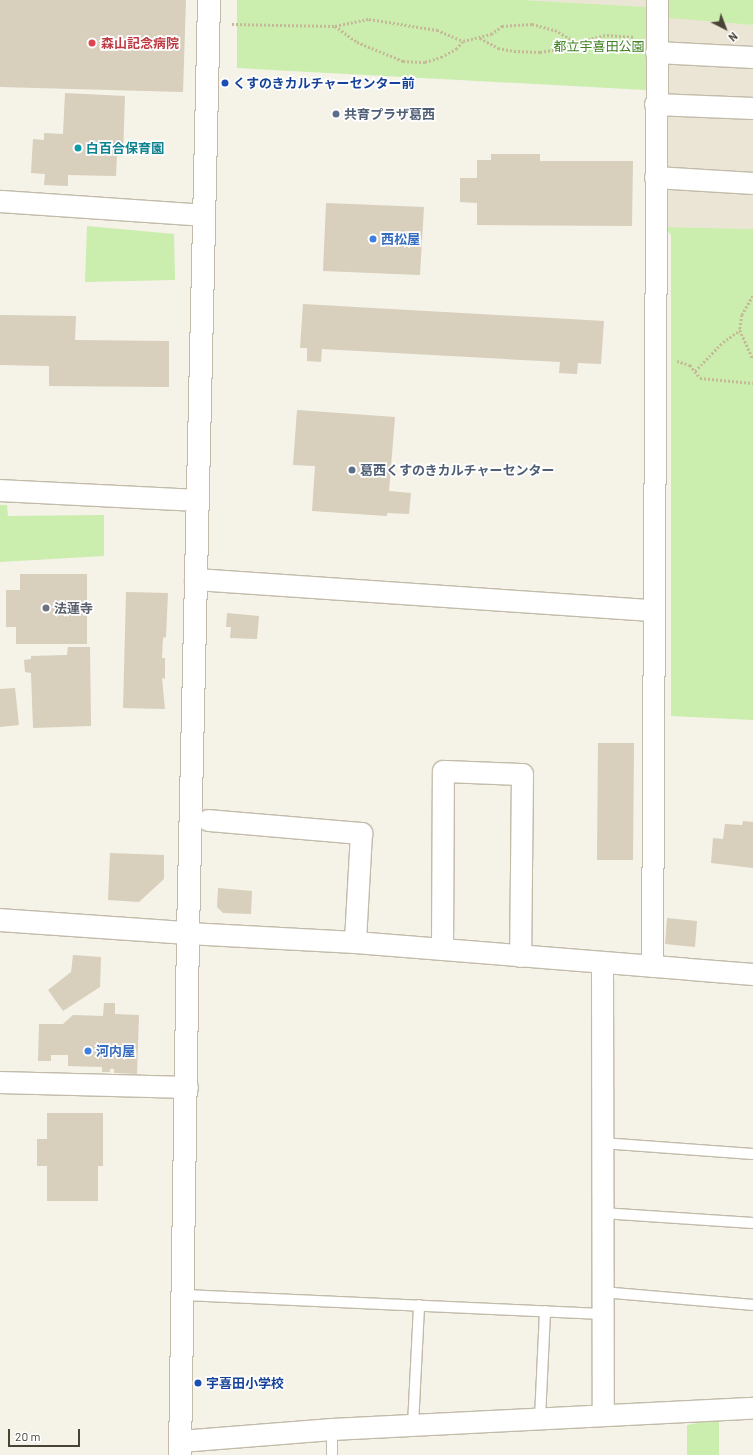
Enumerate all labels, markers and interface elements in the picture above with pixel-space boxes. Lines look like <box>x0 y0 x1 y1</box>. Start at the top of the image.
north arrow <box>705 8 745 48</box>
text: N <box>726 30 740 45</box>
place label: 森山記念病院 <box>101 35 179 51</box>
marker: 森山記念病院 <box>86 37 98 49</box>
park label: 都立宇喜田公園 <box>554 38 644 54</box>
place label: くすのきカルチャーセンター前 <box>233 75 415 91</box>
marker: くすのきカルチャーセンター前 <box>220 78 230 88</box>
place label: 共育プラザ葛西 <box>344 106 435 122</box>
marker: 共育プラザ葛西 <box>331 109 341 119</box>
place label: 白百合保育園 <box>86 140 164 156</box>
marker: 白百合保育園 <box>73 143 83 153</box>
place label: 西松屋 <box>381 231 420 247</box>
marker: 西松屋 <box>368 234 378 244</box>
place label: 葛西くすのきカルチャーセンター <box>360 462 555 478</box>
marker: 葛西くすのきカルチャーセンター <box>347 465 357 475</box>
place label: 法蓮寺 <box>54 600 93 616</box>
marker: 法蓮寺 <box>41 603 51 613</box>
place label: 河内屋 <box>96 1043 135 1059</box>
marker: 河内屋 <box>83 1046 93 1056</box>
place label: 宇喜田小学校 <box>206 1375 284 1391</box>
marker: 宇喜田小学校 <box>193 1378 203 1388</box>
scale bar <box>10 1421 82 1447</box>
text: 20 m <box>15 1429 41 1443</box>

